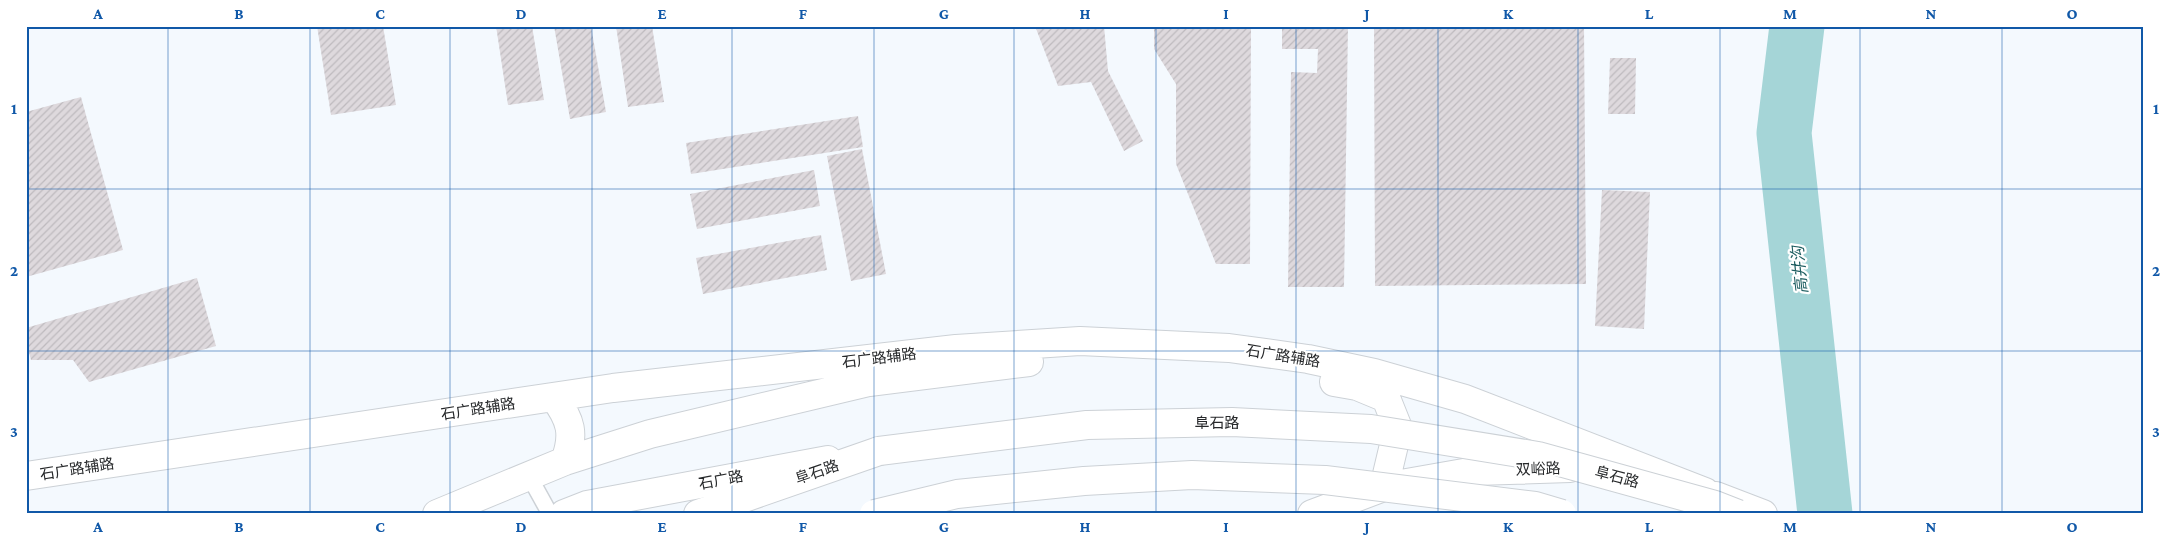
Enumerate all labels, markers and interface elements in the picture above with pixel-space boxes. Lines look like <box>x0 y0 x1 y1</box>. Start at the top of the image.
text: A <box>92 5 103 22</box>
text: B <box>234 5 244 22</box>
text: C <box>375 5 385 22</box>
text: D <box>515 5 527 22</box>
text: E <box>657 5 667 22</box>
text: F <box>799 5 808 22</box>
text: G <box>939 5 949 22</box>
text: H <box>1080 5 1091 22</box>
text: I <box>1223 5 1229 22</box>
text: J <box>1362 5 1370 22</box>
text: K <box>1503 5 1514 22</box>
text: L <box>1645 5 1654 22</box>
text: M <box>1783 5 1797 22</box>
text: N <box>1926 5 1937 22</box>
text: O <box>2066 5 2078 22</box>
text: 1 <box>11 100 17 117</box>
text: 1 <box>2153 100 2159 117</box>
water label: 高井沟 <box>1788 243 1810 295</box>
text: 2 <box>10 262 18 279</box>
text: 2 <box>2152 262 2160 279</box>
street label: 石广路辅路 <box>1245 342 1321 370</box>
street label: 石广路辅路 <box>841 345 917 371</box>
street label: 石广路辅路 <box>440 395 516 423</box>
street label: 阜石路 <box>1194 415 1240 431</box>
text: 3 <box>10 423 18 440</box>
text: 3 <box>2152 423 2160 440</box>
street label: 石广路辅路 <box>39 455 115 483</box>
street label: 阜石路 <box>793 457 841 487</box>
street label: 双峪路 <box>1515 460 1561 478</box>
street label: 阜石路 <box>1593 463 1641 491</box>
street label: 石广路 <box>697 468 745 492</box>
text: A <box>92 518 103 535</box>
text: B <box>234 518 244 535</box>
text: C <box>375 518 385 535</box>
text: D <box>515 518 527 535</box>
text: E <box>657 518 667 535</box>
text: F <box>799 518 808 535</box>
text: G <box>939 518 949 535</box>
text: H <box>1080 518 1091 535</box>
text: I <box>1223 518 1229 535</box>
text: J <box>1362 518 1370 535</box>
text: K <box>1503 518 1514 535</box>
text: L <box>1645 518 1654 535</box>
text: M <box>1783 518 1797 535</box>
text: N <box>1926 518 1937 535</box>
text: O <box>2066 518 2078 535</box>

